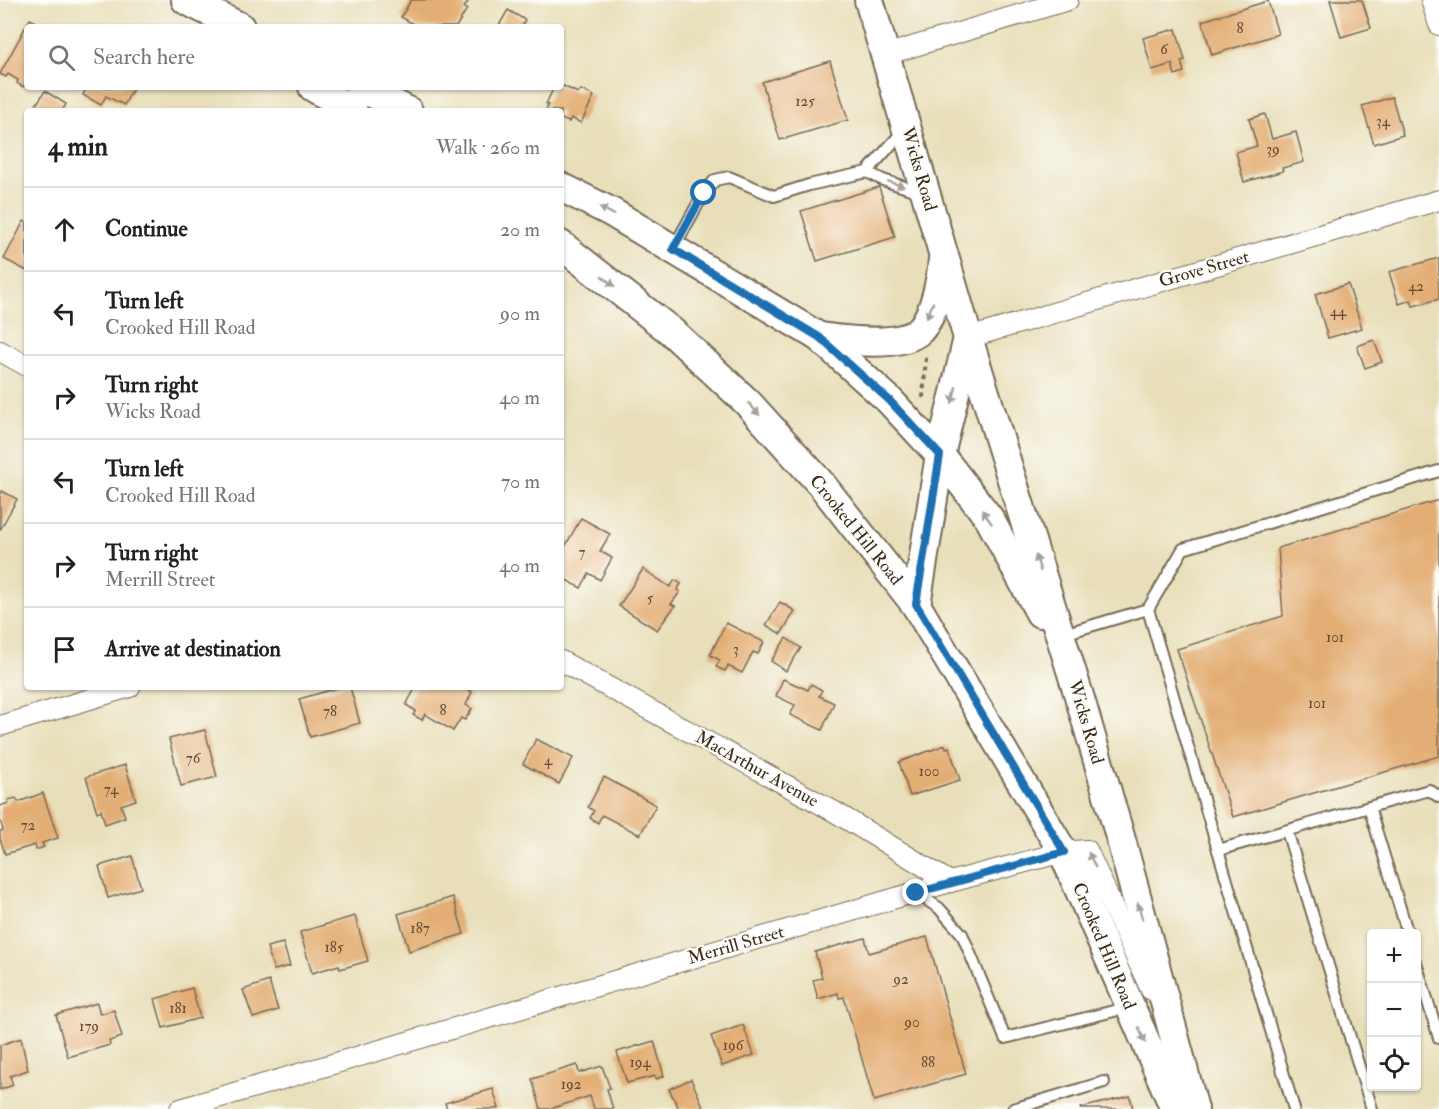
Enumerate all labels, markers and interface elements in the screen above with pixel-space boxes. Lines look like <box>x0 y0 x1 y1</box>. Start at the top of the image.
house number: 8 <box>1236 19 1244 38</box>
search box <box>24 24 564 90</box>
house number: 6 <box>1160 40 1169 59</box>
icon: search <box>45 41 78 74</box>
text: Search here <box>93 43 195 71</box>
house number: 125 <box>795 92 815 111</box>
house number: 34 <box>1376 112 1391 131</box>
street label: Wicks Road <box>896 123 942 214</box>
text: 4 min <box>48 131 108 163</box>
text: Walk · 260 m <box>436 135 540 160</box>
house number: 39 <box>1266 140 1280 159</box>
route start <box>690 179 716 205</box>
one-way arrow <box>887 180 905 190</box>
one-way arrow <box>599 206 616 216</box>
icon: ahead <box>48 213 81 246</box>
text: Continue <box>105 215 188 243</box>
text: 20 m <box>500 217 540 242</box>
street label: Grove Street <box>1156 245 1252 293</box>
one-way arrow <box>600 274 615 286</box>
house number: 42 <box>1408 277 1424 296</box>
text: Turn left <box>105 287 184 315</box>
icon: left <box>48 297 81 330</box>
text: 90 m <box>500 301 540 326</box>
one-way arrow <box>925 301 934 319</box>
house number: 44 <box>1330 302 1347 321</box>
text: Crooked Hill Road <box>105 315 256 340</box>
text: Turn right <box>105 371 198 399</box>
icon: right <box>48 381 81 414</box>
text: 40 m <box>499 385 540 410</box>
one-way arrow <box>949 386 959 404</box>
text: Wicks Road <box>105 399 201 424</box>
one-way arrow <box>747 402 761 417</box>
text: Turn left <box>105 455 184 483</box>
icon: left <box>48 465 81 498</box>
text: 70 m <box>501 469 540 494</box>
street label: Crooked Hill Road <box>804 470 908 590</box>
text: Crooked Hill Road <box>105 483 256 508</box>
one-way arrow <box>981 509 993 525</box>
text: Turn right <box>105 539 198 567</box>
house number: 7 <box>579 543 586 562</box>
icon: right <box>48 549 81 582</box>
text: 40 m <box>499 553 540 578</box>
one-way arrow <box>1033 554 1042 572</box>
text: Merrill Street <box>105 567 215 592</box>
house number: 5 <box>647 589 654 608</box>
house number: 101 <box>1326 628 1344 647</box>
icon: arrive <box>48 633 81 666</box>
text: Arrive at destination <box>105 635 281 663</box>
house number: 3 <box>733 640 739 659</box>
street label: Wicks Road <box>1063 676 1109 767</box>
house number: 101 <box>1308 694 1326 713</box>
house number: 8 <box>439 701 447 720</box>
house number: 78 <box>323 702 337 721</box>
street label: MacArthur Avenue <box>691 726 823 813</box>
house number: 76 <box>186 749 202 768</box>
house number: 4 <box>544 751 553 770</box>
house number: 100 <box>919 762 939 781</box>
house number: 74 <box>104 780 119 799</box>
house number: 72 <box>21 816 36 835</box>
one-way arrow <box>1087 851 1096 868</box>
route end <box>902 879 928 905</box>
street label: Crooked Hill Road <box>1067 879 1141 1013</box>
one-way arrow <box>1135 902 1144 920</box>
house number: 187 <box>410 919 430 938</box>
street label: Merrill Street <box>685 920 787 970</box>
map controls <box>1367 929 1421 1091</box>
button: + <box>1367 929 1421 983</box>
house number: 185 <box>325 938 344 957</box>
house number: 92 <box>892 970 909 989</box>
button: − <box>1367 983 1421 1037</box>
house number: 181 <box>169 999 187 1018</box>
house number: 90 <box>903 1013 920 1032</box>
house number: 179 <box>79 1017 99 1036</box>
one-way arrow <box>1138 1026 1147 1043</box>
house number: 196 <box>723 1036 745 1055</box>
button: locate <box>1367 1037 1421 1091</box>
house number: 194 <box>629 1053 651 1072</box>
house number: 88 <box>921 1053 935 1072</box>
house number: 192 <box>561 1075 582 1094</box>

